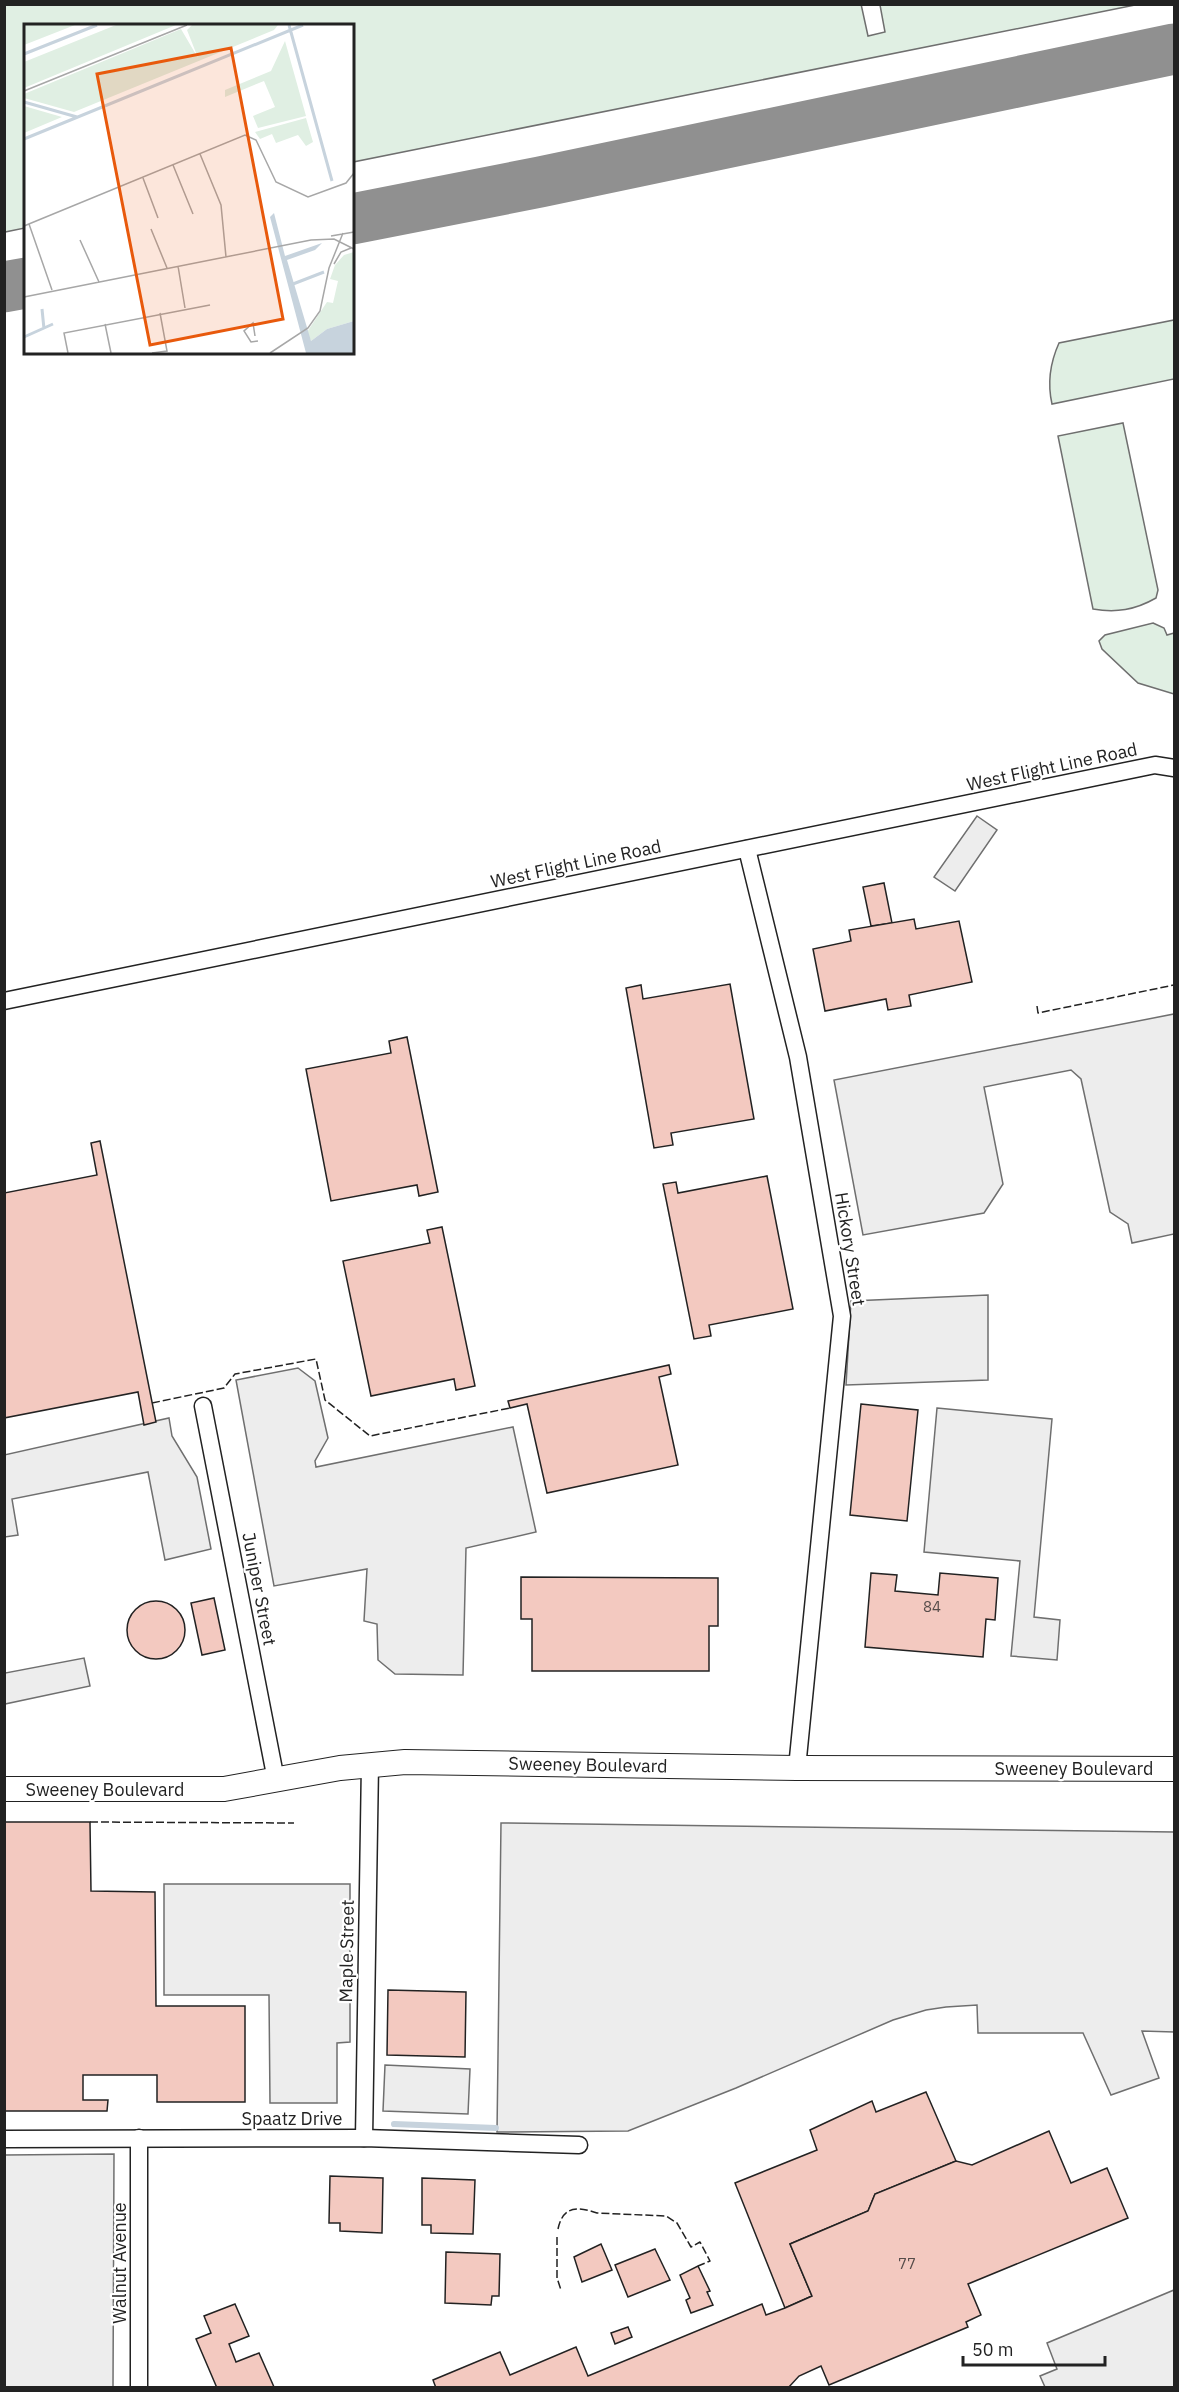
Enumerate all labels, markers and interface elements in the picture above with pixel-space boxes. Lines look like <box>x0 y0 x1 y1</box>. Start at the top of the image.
inset map <box>24 24 354 354</box>
street label: West Flight Line Road <box>964 737 1139 796</box>
street label: West Flight Line Road <box>488 834 663 893</box>
street label: Hickory Street <box>830 1190 871 1307</box>
street label: Juniper Street <box>237 1530 282 1647</box>
house number: 84 <box>923 1597 941 1616</box>
street label: Sweeney Boulevard <box>508 1752 668 1777</box>
street label: Sweeney Boulevard <box>994 1757 1154 1780</box>
street label: Sweeney Boulevard <box>25 1778 185 1801</box>
street label: Maple Street <box>334 1899 359 2003</box>
street label: Spaatz Drive <box>242 2107 343 2130</box>
street label: Walnut Avenue <box>108 2202 131 2324</box>
house number: 77 <box>898 2254 916 2273</box>
scale bar <box>963 2329 1106 2367</box>
text: 50 m <box>972 2338 1014 2361</box>

